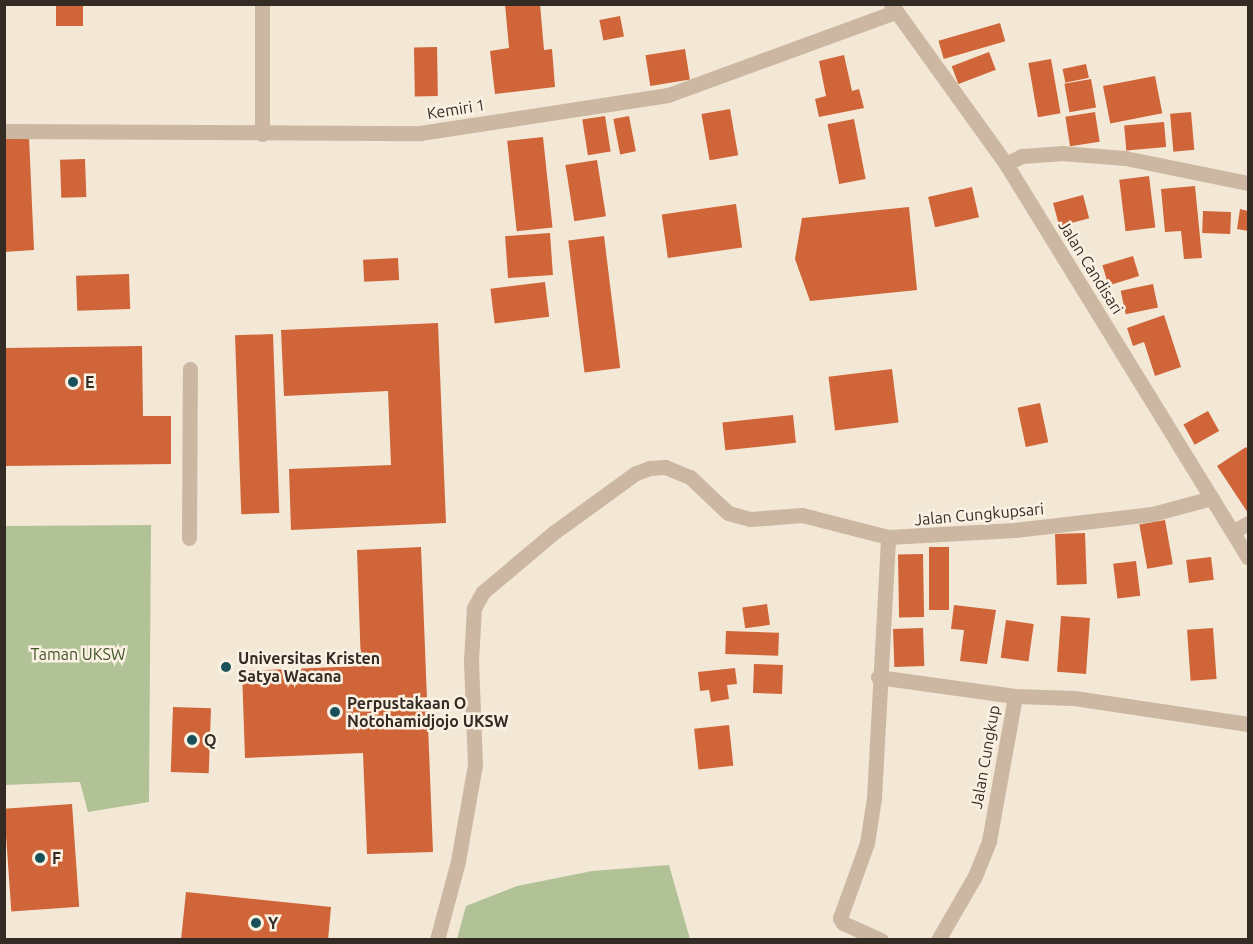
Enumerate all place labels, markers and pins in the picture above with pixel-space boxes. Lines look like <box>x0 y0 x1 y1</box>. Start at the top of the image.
place label: E <box>85 372 95 392</box>
marker: E <box>66 375 80 389</box>
place label: Universitas Kristen Satya Wacana <box>238 648 380 686</box>
marker: Universitas Kristen Satya Wacana <box>219 660 233 674</box>
place label: Perpustakaan O Notohamidjojo UKSW <box>347 693 509 731</box>
marker: Perpustakaan O Notohamidjojo UKSW <box>328 705 342 719</box>
place label: Q <box>204 730 217 750</box>
marker: Q <box>185 733 199 747</box>
place label: F <box>52 848 61 868</box>
marker: F <box>33 851 47 865</box>
place label: Y <box>268 913 278 933</box>
marker: Y <box>249 916 263 930</box>

